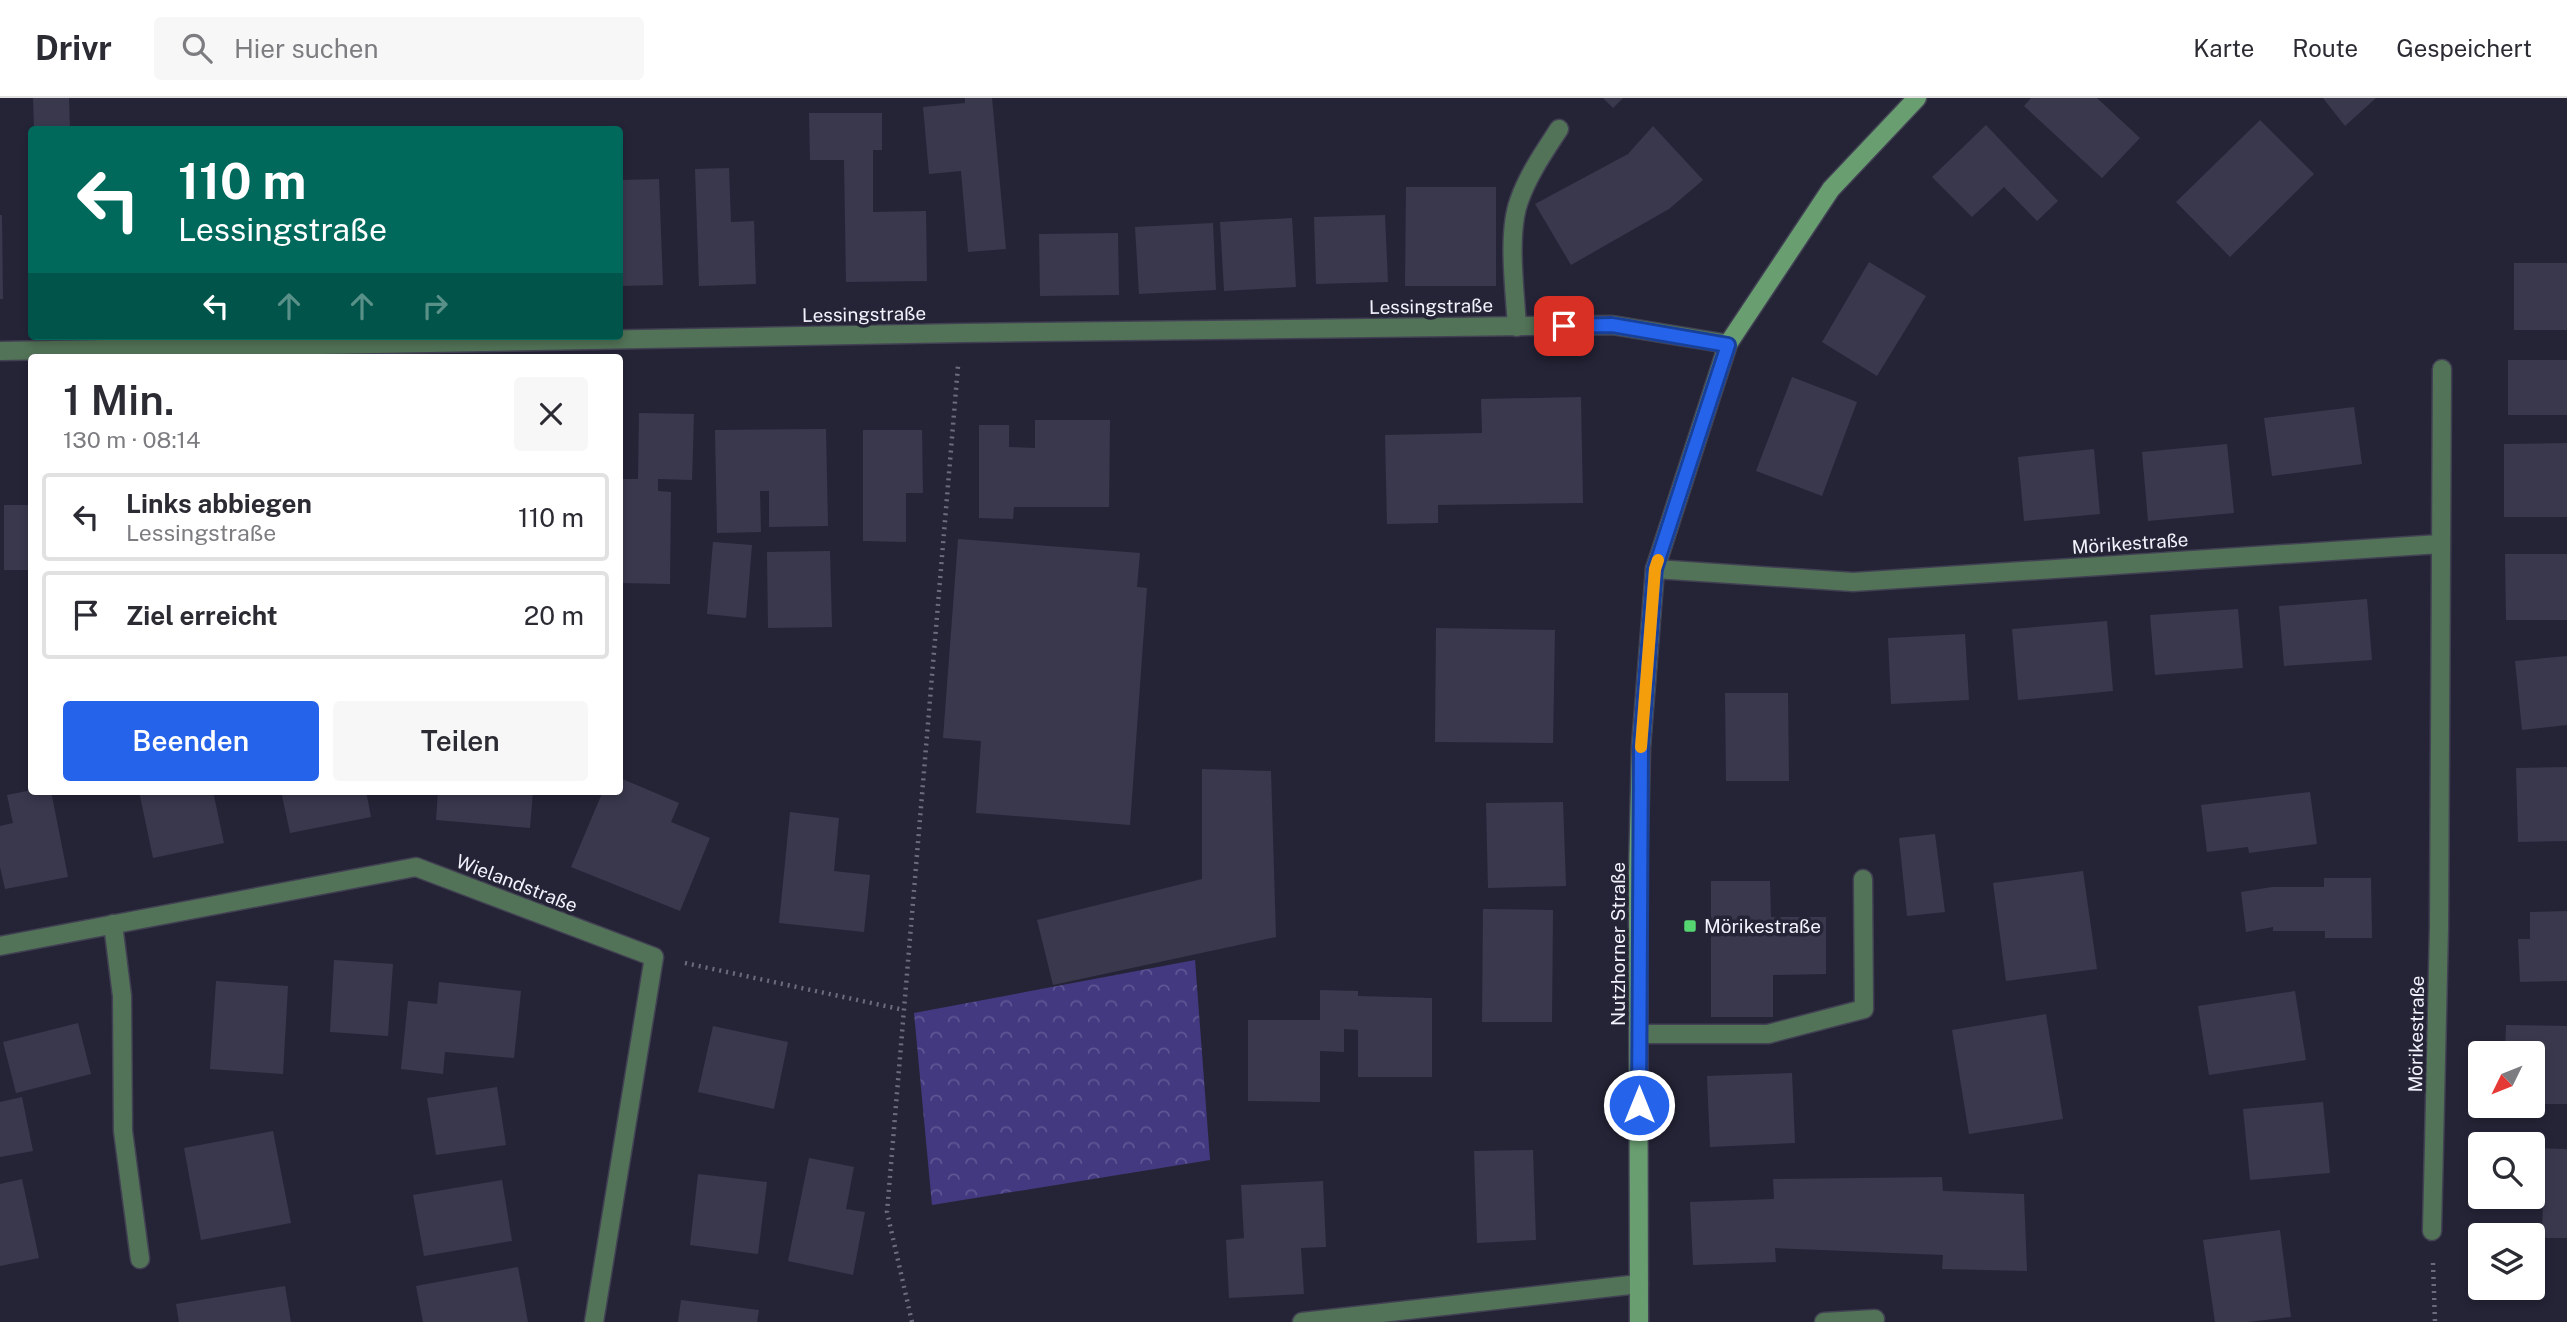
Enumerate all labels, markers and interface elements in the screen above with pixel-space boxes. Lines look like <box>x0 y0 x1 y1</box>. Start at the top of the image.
search box <box>154 17 644 80</box>
text: Drivr <box>35 29 112 67</box>
icon: search <box>178 29 216 67</box>
text: Hier suchen <box>234 33 378 64</box>
text: Karte <box>2193 34 2254 62</box>
text: Route <box>2292 34 2358 62</box>
text: Gespeichert <box>2396 34 2532 62</box>
text: 110 m <box>178 152 306 210</box>
icon: left <box>63 154 154 245</box>
text: Lessingstraße <box>178 211 387 248</box>
icon: left <box>197 287 235 325</box>
icon: ahead <box>270 287 308 325</box>
icon: ahead <box>343 287 381 325</box>
icon: right <box>416 287 454 325</box>
street label: Lessingstraße <box>1369 294 1493 318</box>
pin <box>1534 296 1594 356</box>
street label: Lessingstraße <box>802 302 926 326</box>
icon: arrive <box>1545 307 1583 345</box>
text: 1 Min. <box>63 375 174 424</box>
button: close <box>514 377 588 451</box>
text: 130 m · 08:14 <box>63 426 200 453</box>
text: Links abbiegen <box>126 488 312 519</box>
icon: left <box>67 498 105 536</box>
text: 110 m <box>518 502 584 533</box>
text: Lessingstraße <box>126 519 276 546</box>
street label: Mörikestraße <box>2071 528 2189 558</box>
icon: arrive <box>67 596 105 634</box>
text: Ziel erreicht <box>126 600 278 631</box>
text: 20 m <box>524 600 584 631</box>
button: Beenden <box>63 701 319 781</box>
button: Teilen <box>333 701 588 781</box>
street label: Wielandstraße <box>453 850 581 916</box>
street label: Nutzhorner Straße <box>1607 862 1629 1026</box>
place label: Mörikestraße <box>1704 915 1821 937</box>
marker: Mörikestraße <box>1682 918 1698 934</box>
street label: Mörikestraße <box>2404 975 2428 1093</box>
north arrow <box>2468 1041 2544 1118</box>
map controls <box>2468 1041 2545 1300</box>
position arrow <box>1602 1068 1676 1142</box>
button: search <box>2468 1132 2545 1209</box>
button: layers <box>2468 1223 2545 1300</box>

